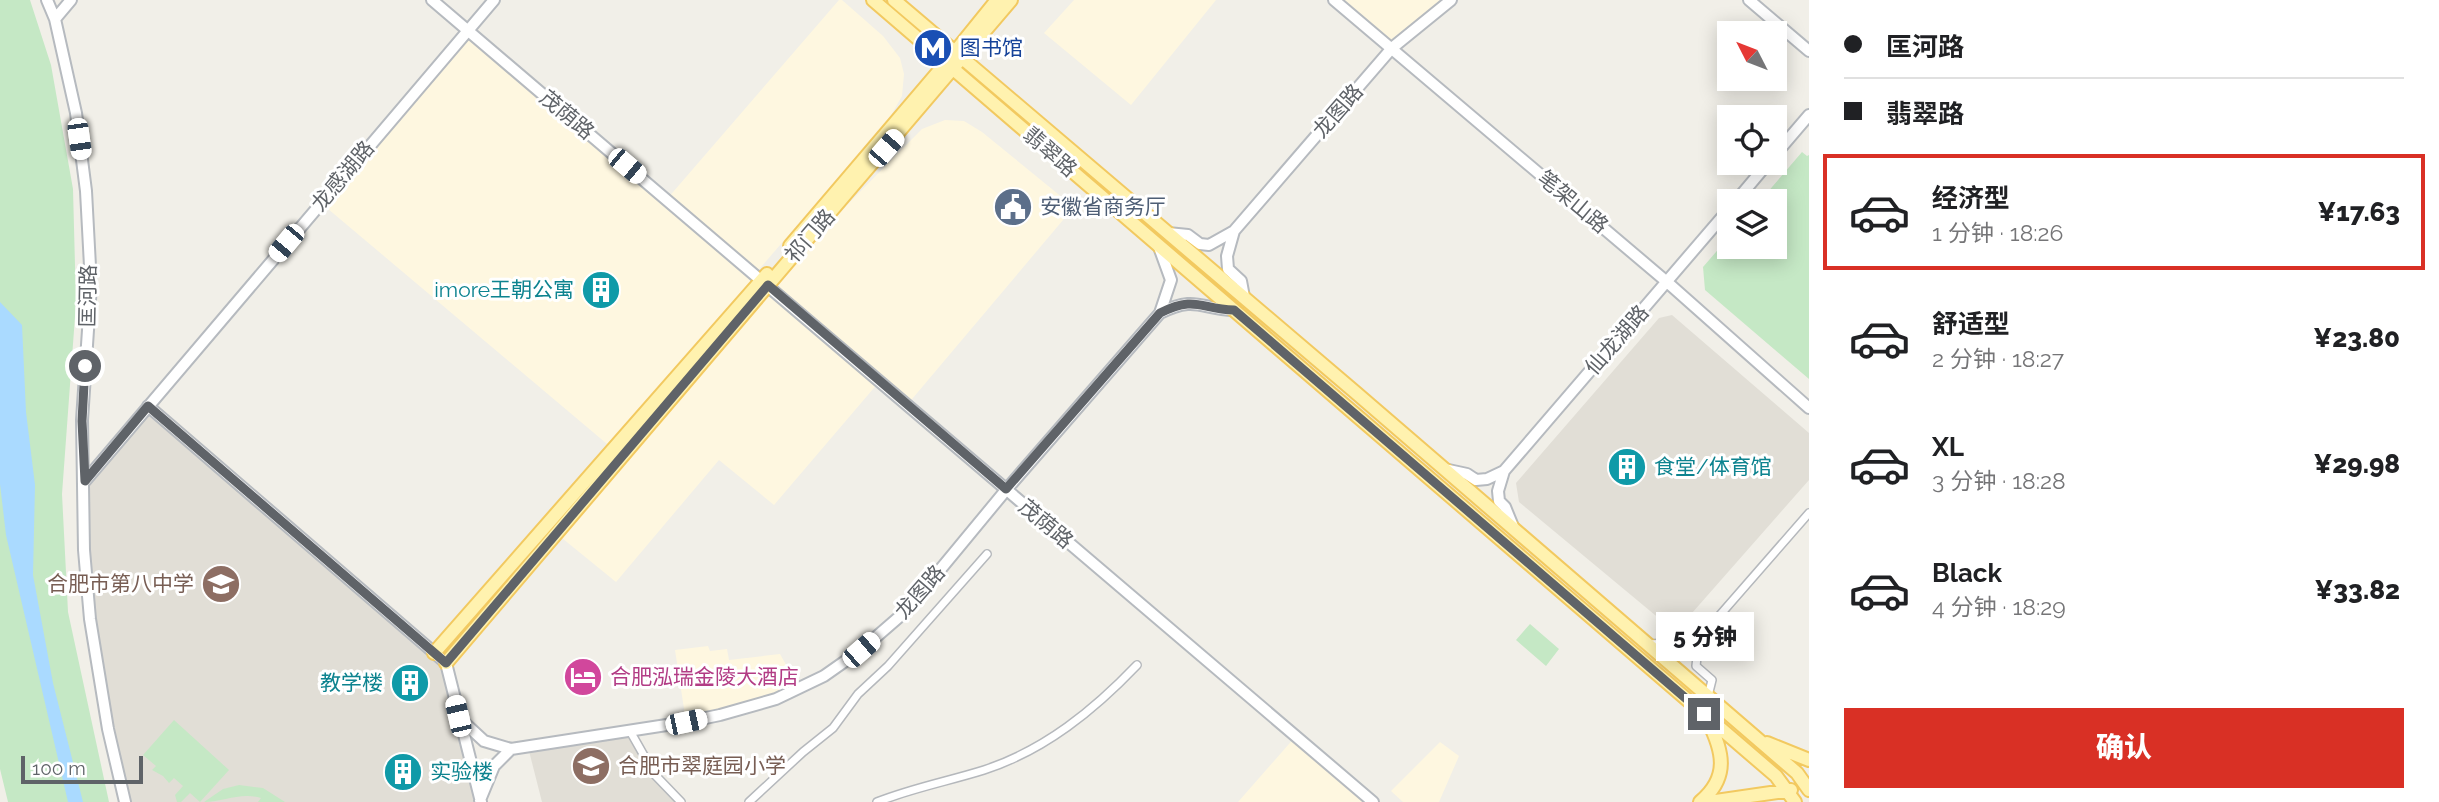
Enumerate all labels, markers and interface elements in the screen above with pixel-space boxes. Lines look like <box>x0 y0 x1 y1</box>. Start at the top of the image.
north arrow <box>1717 21 1787 91</box>
map controls <box>1717 21 1787 259</box>
metro station icon: 图书馆 <box>912 27 954 69</box>
text: 匡河路 <box>1886 32 1964 62</box>
place label: 图书馆 <box>960 35 1023 60</box>
street label: 龙图路 <box>1308 79 1368 143</box>
street label: 茂荫路 <box>535 85 599 144</box>
text: 翡翠路 <box>1886 99 1964 129</box>
button: locate <box>1717 105 1787 175</box>
car <box>66 117 93 161</box>
street label: 翡翠路 <box>1018 122 1082 182</box>
car <box>865 125 908 171</box>
street label: 龙感湖路 <box>306 135 379 216</box>
car <box>605 144 650 188</box>
street label: 笔架山路 <box>1533 165 1614 238</box>
icon: car <box>1848 181 1911 244</box>
text: 经济型 <box>1932 183 2010 213</box>
public building icon: 安徽省商务厅 <box>992 186 1034 228</box>
button: layers <box>1717 189 1787 259</box>
place label: 安徽省商务厅 <box>1040 194 1166 219</box>
text: ¥17.63 <box>2317 197 2400 227</box>
street label: 祁门路 <box>780 204 840 268</box>
text: 1 分钟 · 18:26 <box>1932 219 2063 246</box>
car <box>265 220 308 266</box>
street label: 匡河路 <box>74 264 101 328</box>
building icon: imore王朝公寓 <box>580 269 622 311</box>
place label: imore王朝公寓 <box>434 277 574 302</box>
street label: 仙龙湖路 <box>1580 300 1654 380</box>
icon: car <box>1848 307 1911 370</box>
text: 舒适型 <box>1932 309 2010 339</box>
text: ¥23.80 <box>2313 323 2400 353</box>
text: 2 分钟 · 18:27 <box>1932 345 2064 372</box>
route start <box>69 350 101 382</box>
text: XL <box>1932 432 1964 462</box>
icon: car <box>1848 433 1911 496</box>
building icon: 食堂/体育馆 <box>1606 446 1648 488</box>
text: ¥29.98 <box>2313 449 2400 479</box>
place label: 食堂/体育馆 <box>1654 454 1772 479</box>
text: 3 分钟 · 18:28 <box>1932 467 2066 494</box>
street label: 茂荫路 <box>1014 494 1078 553</box>
text: Black <box>1932 558 2002 588</box>
icon: car <box>1848 559 1911 622</box>
street label: 龙图路 <box>890 560 950 624</box>
school or university icon: 合肥市第八中学 <box>200 563 242 605</box>
place label: 合肥市第八中学 <box>47 571 194 596</box>
text: ¥33.82 <box>2314 575 2400 605</box>
text: 4 分钟 · 18:29 <box>1932 593 2066 620</box>
callout: 5 分钟 <box>1655 612 1753 662</box>
text: 5 分钟 <box>1673 623 1737 650</box>
car <box>839 628 884 672</box>
hotel icon: 合肥泓瑞金陵大酒店 <box>562 656 604 698</box>
building icon: 教学楼 <box>389 662 431 704</box>
place label: 合肥泓瑞金陵大酒店 <box>610 664 799 689</box>
place label: 教学楼 <box>320 670 383 695</box>
car <box>444 693 473 739</box>
route end <box>1688 698 1720 730</box>
car <box>664 707 709 737</box>
button: 确认 <box>1844 708 2404 788</box>
school or university icon: 合肥市翠庭园小学 <box>570 745 612 787</box>
building icon: 实验楼 <box>382 751 424 793</box>
scale bar <box>21 753 144 785</box>
place label: 合肥市翠庭园小学 <box>618 753 786 778</box>
text: 100 m <box>32 757 86 779</box>
place label: 实验楼 <box>430 759 493 784</box>

